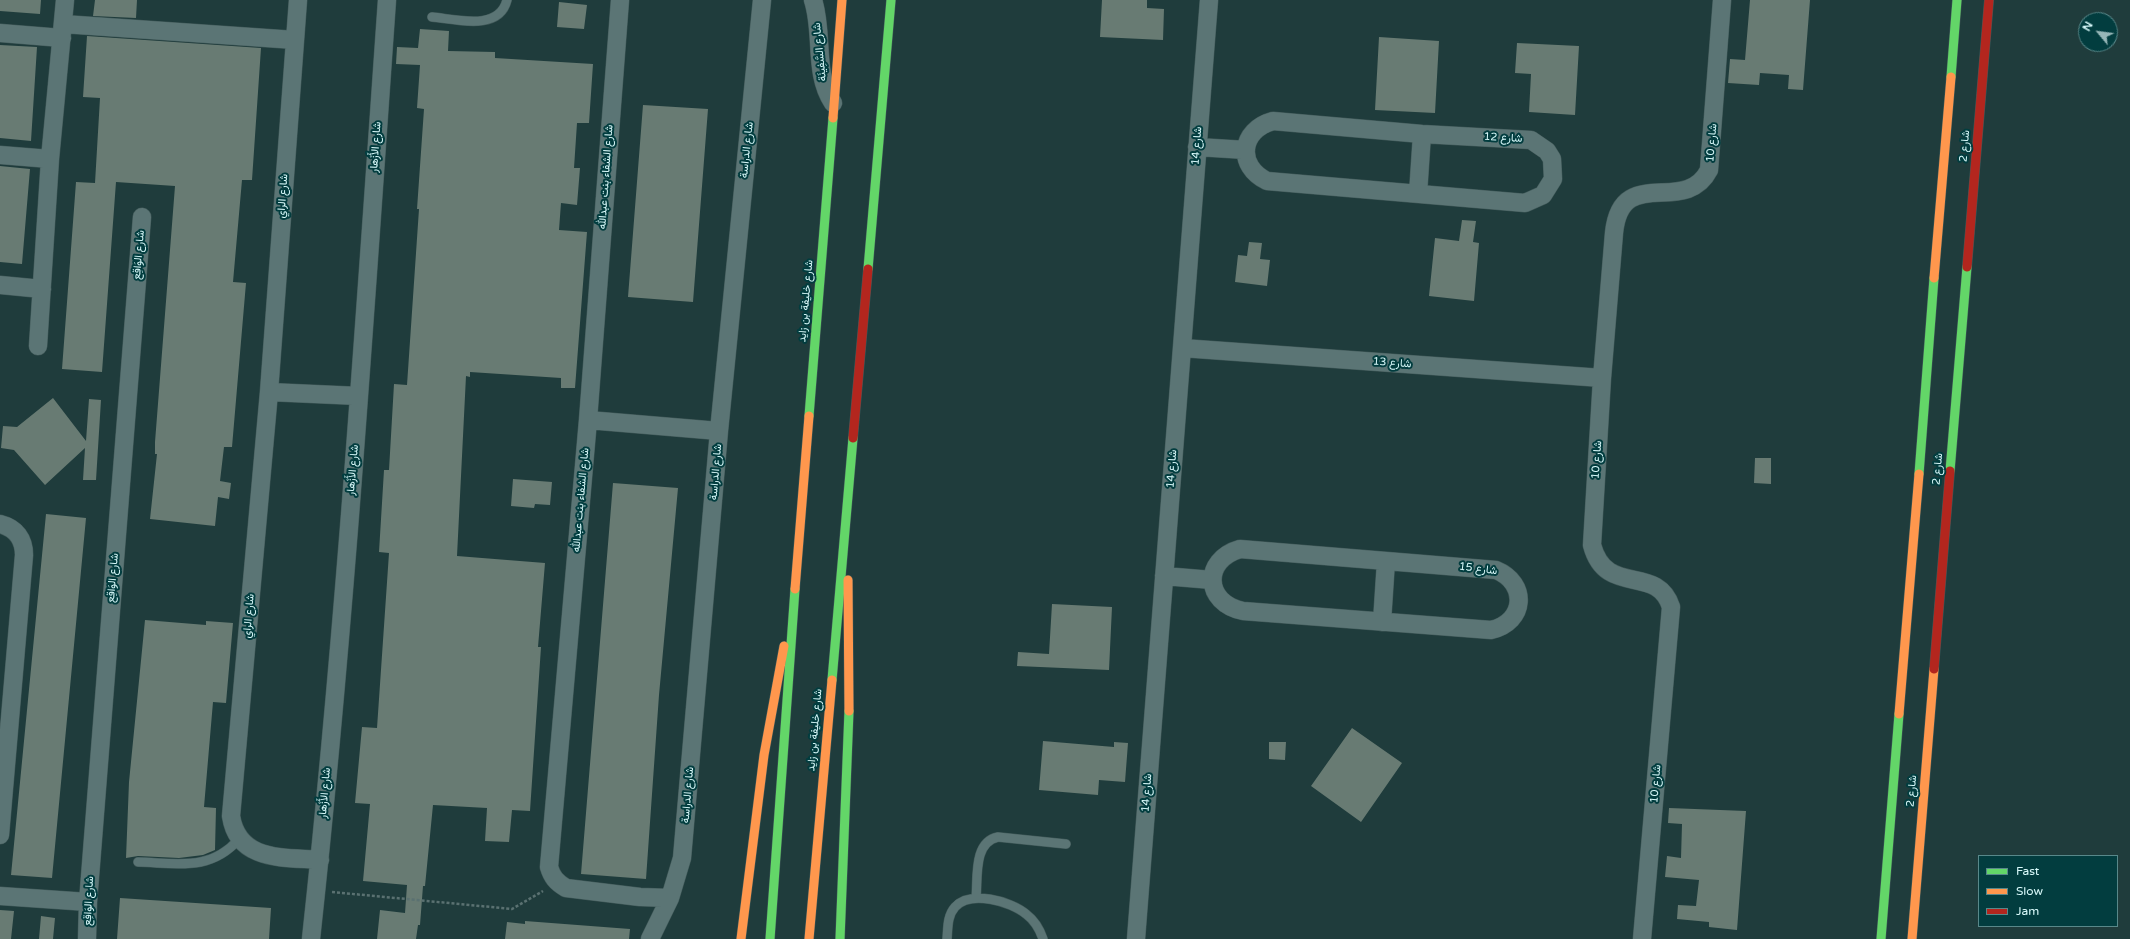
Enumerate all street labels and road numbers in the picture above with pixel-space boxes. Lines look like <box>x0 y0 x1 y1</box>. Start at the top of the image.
street label: شارع السَّفِينَة <box>810 22 830 82</box>
street label: شارع الأَزْهار <box>368 121 384 173</box>
street label: شارع الدراسة <box>737 121 757 179</box>
street label: شارع 10 <box>1704 123 1720 163</box>
street label: شارع الشفاء بنت عبدالله <box>596 124 616 230</box>
street label: شارع 14 <box>1189 126 1205 166</box>
street label: شارع 12 <box>1483 130 1523 146</box>
street label: شارع 2 <box>1957 130 1973 162</box>
street label: شارع الراي <box>275 173 291 219</box>
street label: شارع الوَاقِع <box>130 230 148 280</box>
street label: شارع خليفة بن زايد <box>796 259 816 343</box>
street label: شارع 13 <box>1372 355 1412 371</box>
street label: شارع 10 <box>1589 440 1605 480</box>
street label: شارع الدراسة <box>707 443 725 501</box>
street label: شارع الأَزْهار <box>344 444 362 496</box>
street label: شارع الشفاء بنت عبدالله <box>570 447 592 553</box>
street label: شارع 14 <box>1164 449 1180 489</box>
street label: شارع 2 <box>1930 453 1946 485</box>
street label: شارع الوَاقِع <box>104 553 122 603</box>
street label: شارع 15 <box>1458 560 1498 578</box>
street label: شارع الراي <box>240 593 258 639</box>
street label: شارع خليفة بن زايد <box>805 688 825 772</box>
street label: شارع 10 <box>1648 764 1664 804</box>
street label: شارع الدراسة <box>679 766 697 824</box>
street label: شارع الأَزْهار <box>316 767 334 819</box>
street label: شارع 14 <box>1139 773 1155 813</box>
street label: شارع 2 <box>1904 775 1920 807</box>
street label: شارع الوَاقِع <box>81 876 97 926</box>

